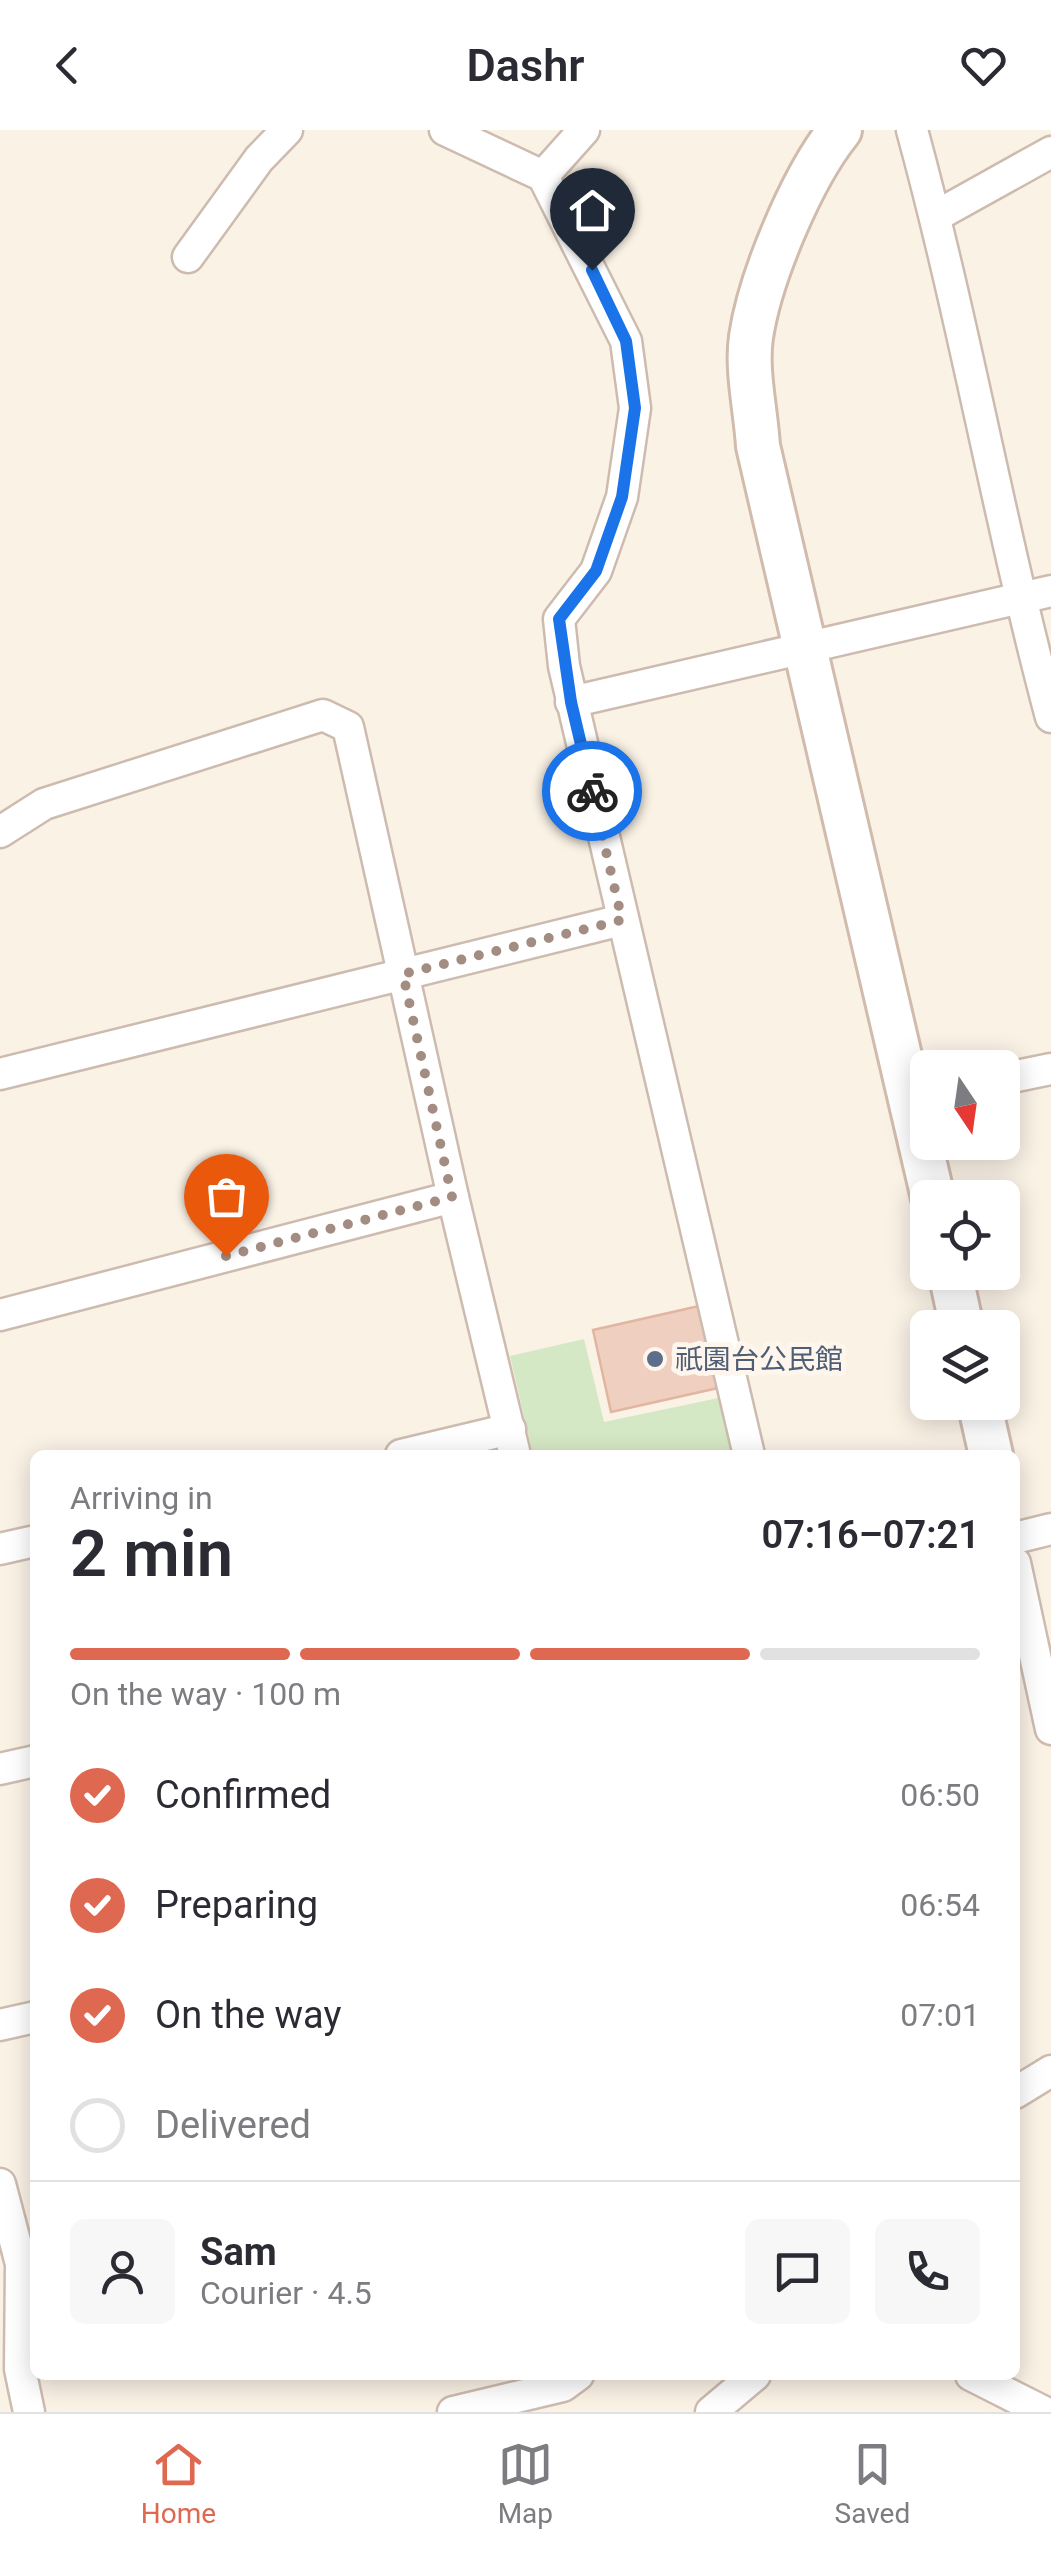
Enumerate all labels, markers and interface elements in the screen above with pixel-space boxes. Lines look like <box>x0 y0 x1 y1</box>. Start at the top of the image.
icon: back <box>40 38 95 93</box>
icon: heart <box>956 38 1011 93</box>
text: Dashr <box>467 39 584 92</box>
pin <box>550 168 635 271</box>
icon: home <box>565 183 620 238</box>
courier <box>542 741 642 841</box>
icon: bike <box>565 764 620 819</box>
north arrow <box>910 1050 1020 1160</box>
map controls <box>910 1050 1020 1420</box>
pin <box>184 1154 269 1257</box>
icon: bag <box>199 1169 254 1224</box>
button: locate <box>910 1180 1020 1290</box>
button: layers <box>910 1310 1020 1420</box>
place label: 祇園台公民館 <box>675 1343 843 1376</box>
marker: 祇園台公民館 <box>644 1348 666 1370</box>
text: Arriving in <box>70 1479 213 1517</box>
text: 07:16–07:21 <box>761 1513 980 1557</box>
text: 2 min <box>70 1516 233 1592</box>
text: On the way · 100 m <box>70 1675 341 1713</box>
icon: check <box>70 1768 125 1823</box>
text: Confirmed <box>155 1773 331 1817</box>
text: 06:50 <box>900 1776 980 1814</box>
icon: check <box>70 1878 125 1933</box>
text: Preparing <box>155 1883 318 1927</box>
text: 06:54 <box>900 1886 980 1924</box>
icon: check <box>70 1988 125 2043</box>
text: On the way <box>155 1993 341 2037</box>
text: 07:01 <box>900 1996 980 2034</box>
text: Delivered <box>155 2103 311 2147</box>
button: person <box>70 2219 175 2324</box>
button: chat <box>745 2219 850 2324</box>
button: phone <box>875 2219 980 2324</box>
text: Sam <box>200 2230 277 2274</box>
text: Courier · 4.5 <box>200 2274 372 2312</box>
tab: Home <box>141 2437 216 2530</box>
tab: Map <box>498 2437 553 2530</box>
tab: Saved <box>835 2437 910 2530</box>

